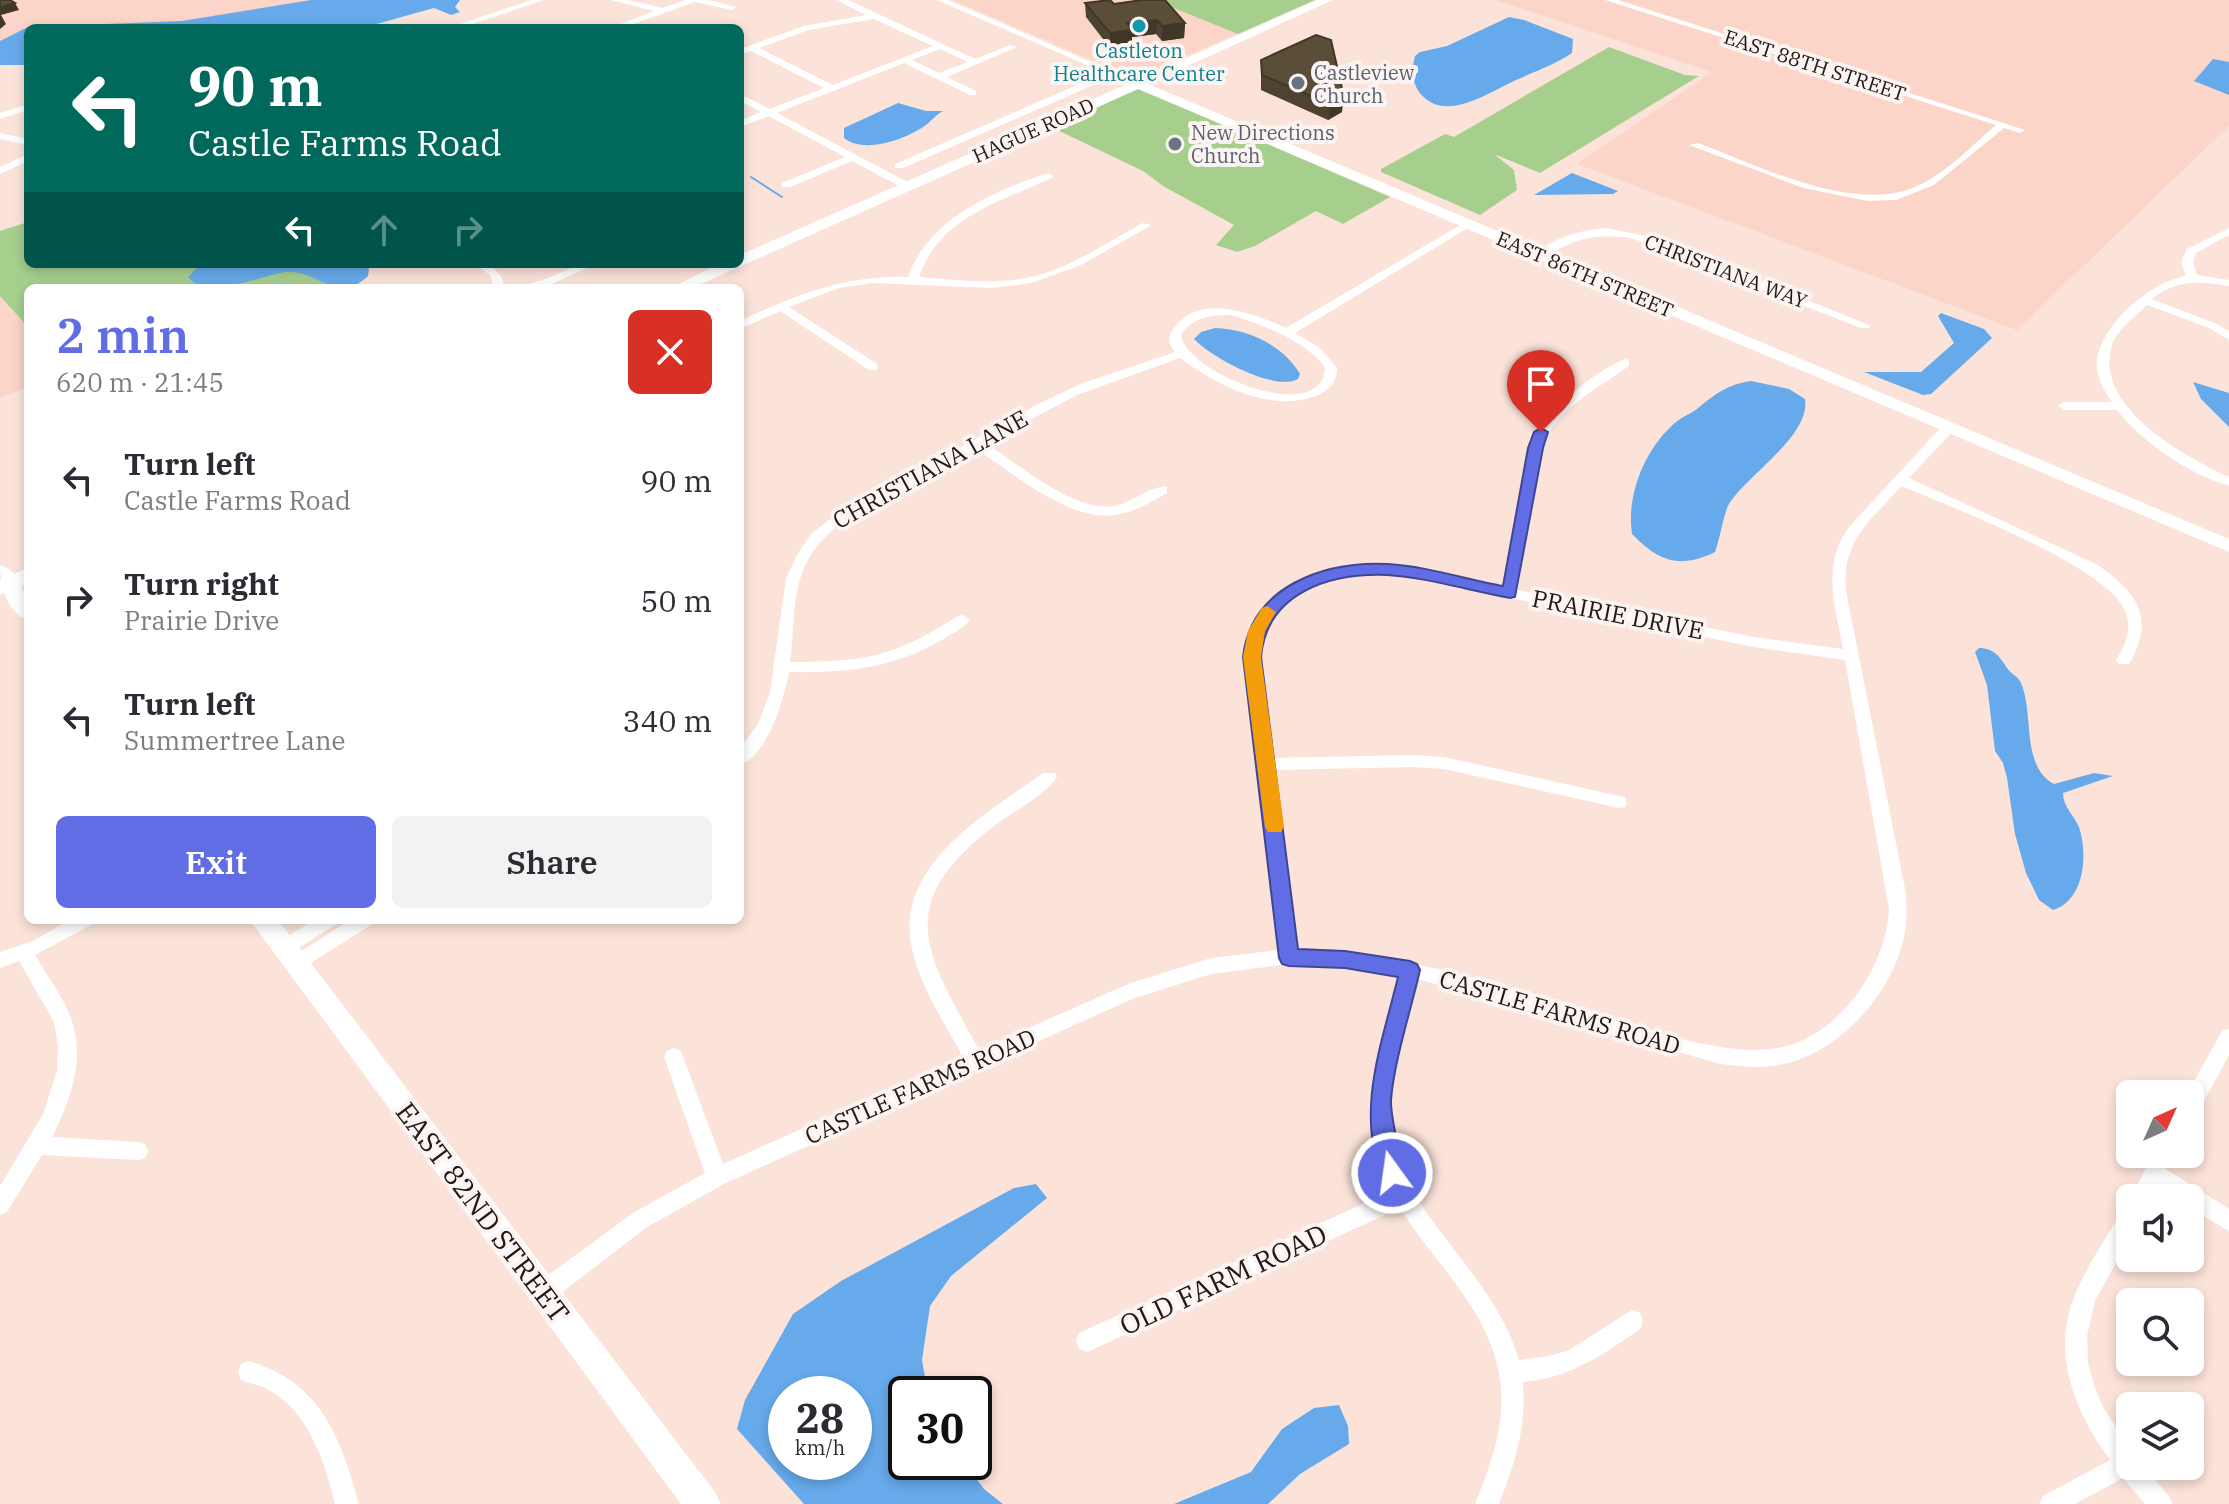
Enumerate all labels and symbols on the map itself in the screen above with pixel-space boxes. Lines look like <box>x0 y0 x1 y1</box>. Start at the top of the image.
marker: Castleton Healthcare Center <box>1130 17 1148 35</box>
street label: EAST 88TH STREET <box>1721 23 1909 107</box>
place label: Castleton Healthcare Center <box>1053 37 1225 87</box>
place label: Castleview Church <box>1314 59 1415 109</box>
marker: Castleview Church <box>1289 74 1307 92</box>
street label: HAGUE ROAD <box>968 91 1098 169</box>
place label: New Directions Church <box>1191 119 1335 169</box>
marker: New Directions Church <box>1166 135 1184 153</box>
street label: EAST 86TH STREET <box>1492 224 1678 324</box>
street label: CHRISTIANA WAY <box>1641 228 1811 315</box>
pin <box>1507 350 1575 432</box>
street label: CHRISTIANA LANE <box>827 402 1033 536</box>
street label: PRAIRIE DRIVE <box>1529 582 1707 646</box>
street label: CASTLE FARMS ROAD <box>1436 962 1684 1062</box>
street label: CASTLE FARMS ROAD <box>800 1021 1040 1151</box>
north arrow <box>2116 1080 2204 1168</box>
street label: EAST 82ND STREET <box>388 1094 578 1330</box>
position arrow <box>1350 1131 1434 1215</box>
street label: OLD FARM ROAD <box>1113 1215 1333 1343</box>
speed limit sign: 30 <box>888 1376 992 1480</box>

